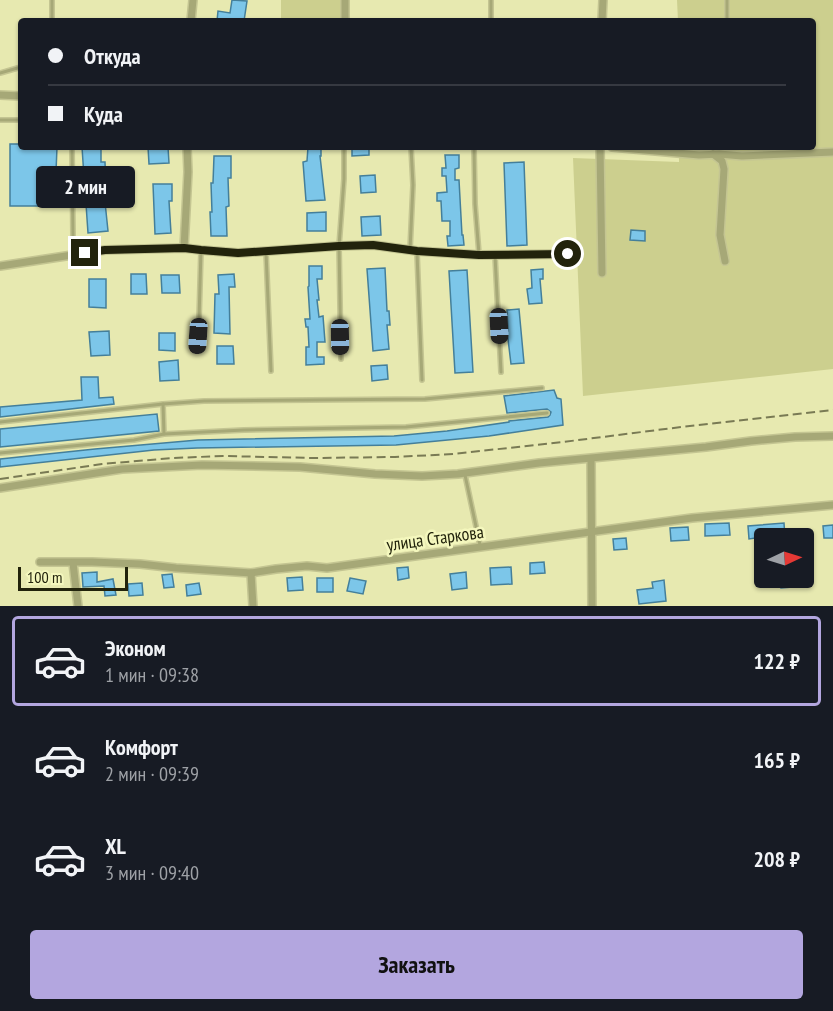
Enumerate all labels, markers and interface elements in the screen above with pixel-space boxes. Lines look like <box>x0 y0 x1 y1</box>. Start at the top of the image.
text: Откуда <box>84 42 141 70</box>
text: Куда <box>84 100 123 128</box>
callout: 2 мин <box>36 166 134 208</box>
text: 2 мин <box>64 174 107 200</box>
route end <box>71 239 98 266</box>
route start <box>554 240 581 267</box>
car <box>489 308 509 344</box>
car <box>188 317 208 355</box>
car <box>331 319 349 355</box>
street label: улица Старкова <box>385 520 485 556</box>
north arrow <box>754 528 814 588</box>
map controls <box>754 528 814 588</box>
scale bar <box>18 564 128 592</box>
text: 100 m <box>27 567 62 587</box>
icon: car <box>33 634 87 688</box>
text: Эконом <box>105 634 166 662</box>
text: 122 ₽ <box>753 647 800 675</box>
text: 1 мин · 09:38 <box>105 662 199 688</box>
icon: car <box>33 733 87 787</box>
text: Комфорт <box>105 733 178 761</box>
text: 165 ₽ <box>753 746 800 774</box>
text: 2 мин · 09:39 <box>105 761 199 787</box>
icon: car <box>33 832 87 886</box>
text: XL <box>105 832 126 860</box>
text: 208 ₽ <box>753 845 800 873</box>
text: 3 мин · 09:40 <box>105 860 199 886</box>
button: Заказать <box>30 930 803 999</box>

